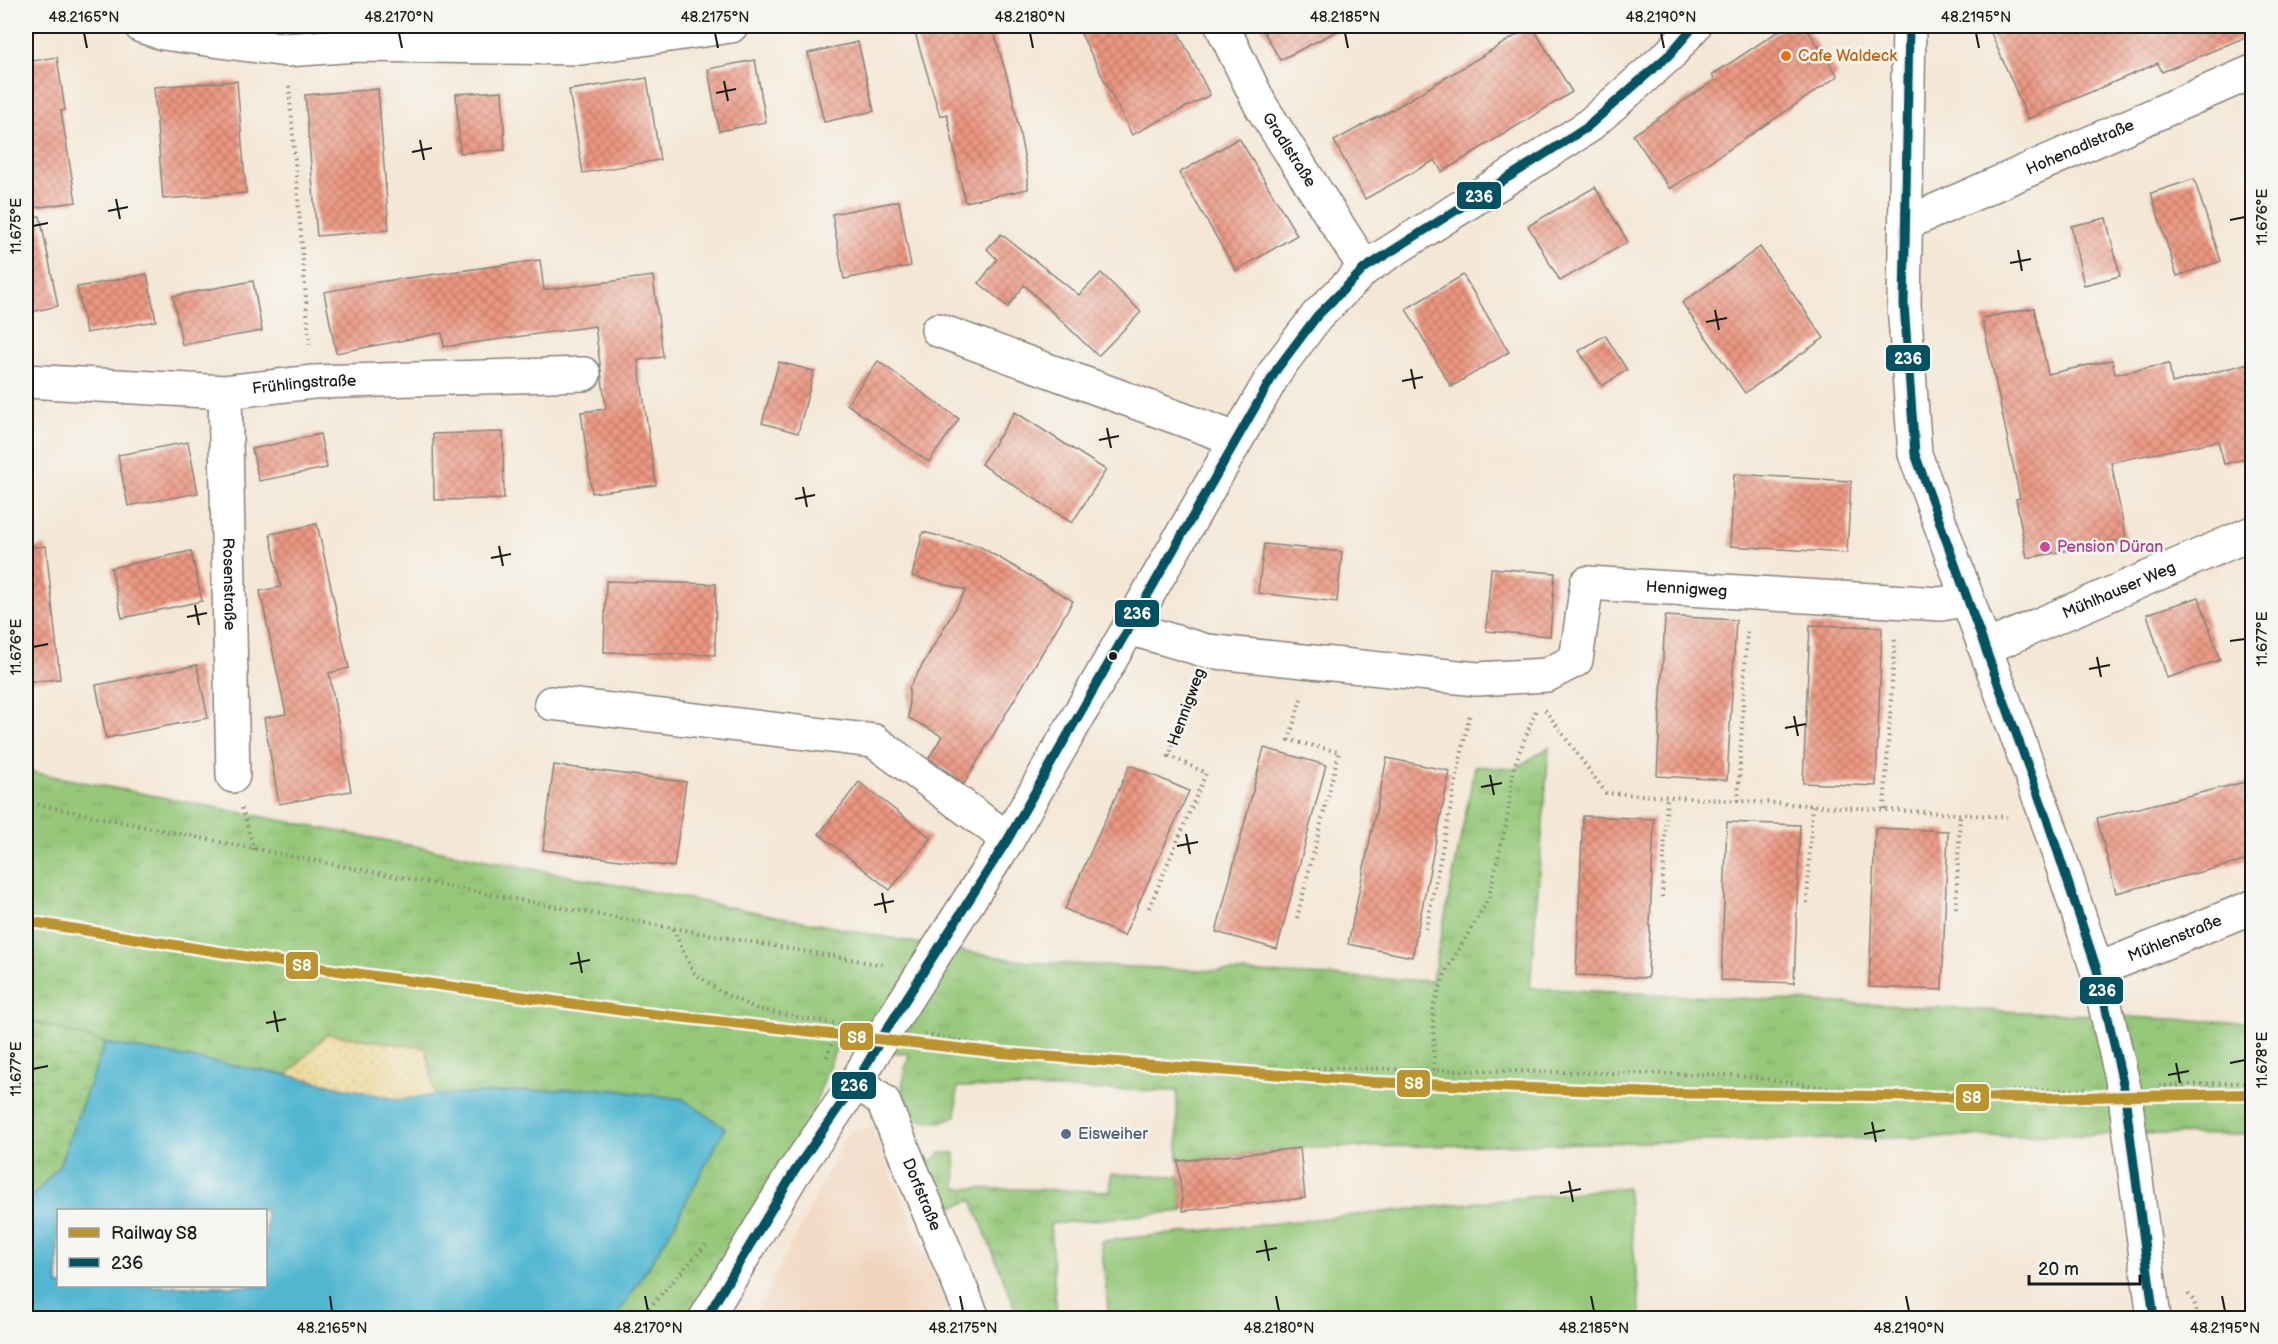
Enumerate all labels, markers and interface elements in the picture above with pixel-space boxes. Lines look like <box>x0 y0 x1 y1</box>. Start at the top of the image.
text: 48.2165°N <box>48 8 120 27</box>
text: 48.2170°N <box>364 8 434 27</box>
text: 48.2175°N <box>680 8 750 27</box>
text: 48.2180°N <box>994 8 1066 27</box>
text: 48.2185°N <box>1310 8 1380 27</box>
text: 48.2190°N <box>1626 8 1696 27</box>
text: 48.2195°N <box>1941 8 2011 27</box>
place label: Cafe Waldeck <box>1798 47 1897 66</box>
marker: Cafe Waldeck <box>1779 49 1793 63</box>
street label: Gradlstraße <box>1258 109 1320 191</box>
street label: Hohenadlstraße <box>2023 115 2137 179</box>
line badge: 236 <box>1456 181 1502 210</box>
text: 236 <box>1465 188 1493 207</box>
text: 11.676°E <box>2253 189 2272 245</box>
text: 11.675°E <box>7 198 26 254</box>
line badge: 236 <box>1885 344 1931 372</box>
text: 236 <box>1894 350 1922 369</box>
street label: Frühlingstraße <box>251 371 357 398</box>
street label: Rosenstraße <box>219 537 239 631</box>
place label: Pension Düran <box>2057 538 2163 557</box>
marker: Pension Düran <box>2038 540 2052 554</box>
street label: Mühlhauser Weg <box>2060 558 2179 623</box>
street label: Hennigweg <box>1645 577 1728 601</box>
line badge: 236 <box>1114 599 1160 628</box>
text: 236 <box>1123 605 1151 624</box>
text: 11.677°E <box>2253 611 2272 667</box>
text: 11.676°E <box>7 619 26 675</box>
unlabelled marker <box>1107 650 1119 662</box>
street label: Hennigweg <box>1164 665 1210 749</box>
street label: Mühlenstraße <box>2125 911 2225 966</box>
line badge: S8 <box>285 951 319 980</box>
text: S8 <box>292 957 312 976</box>
line badge: 236 <box>2079 976 2124 1005</box>
text: 236 <box>2088 982 2116 1001</box>
line badge: S8 <box>839 1022 874 1051</box>
text: S8 <box>847 1029 867 1048</box>
text: 11.678°E <box>2253 1032 2272 1088</box>
text: 11.677°E <box>7 1041 26 1097</box>
line badge: S8 <box>1396 1069 1431 1098</box>
line badge: 236 <box>831 1071 877 1100</box>
text: S8 <box>1404 1075 1424 1094</box>
text: 236 <box>840 1077 868 1096</box>
line badge: S8 <box>1955 1083 1990 1112</box>
text: S8 <box>1962 1089 1982 1108</box>
place label: Eisweiher <box>1078 1125 1148 1144</box>
marker: Eisweiher <box>1059 1127 1073 1141</box>
street label: Dorfstraße <box>898 1155 945 1234</box>
legend <box>57 1209 267 1287</box>
text: Railway S8 <box>111 1223 197 1244</box>
scale bar <box>2029 1248 2140 1286</box>
text: 236 <box>111 1253 143 1274</box>
text: 20 m <box>2038 1259 2079 1280</box>
text: 48.2165°N <box>296 1319 368 1338</box>
text: 48.2170°N <box>613 1319 683 1338</box>
text: 48.2175°N <box>928 1319 998 1338</box>
text: 48.2180°N <box>1243 1319 1315 1338</box>
text: 48.2185°N <box>1559 1319 1629 1338</box>
text: 48.2190°N <box>1874 1319 1944 1338</box>
text: 48.2195°N <box>2190 1319 2260 1338</box>

